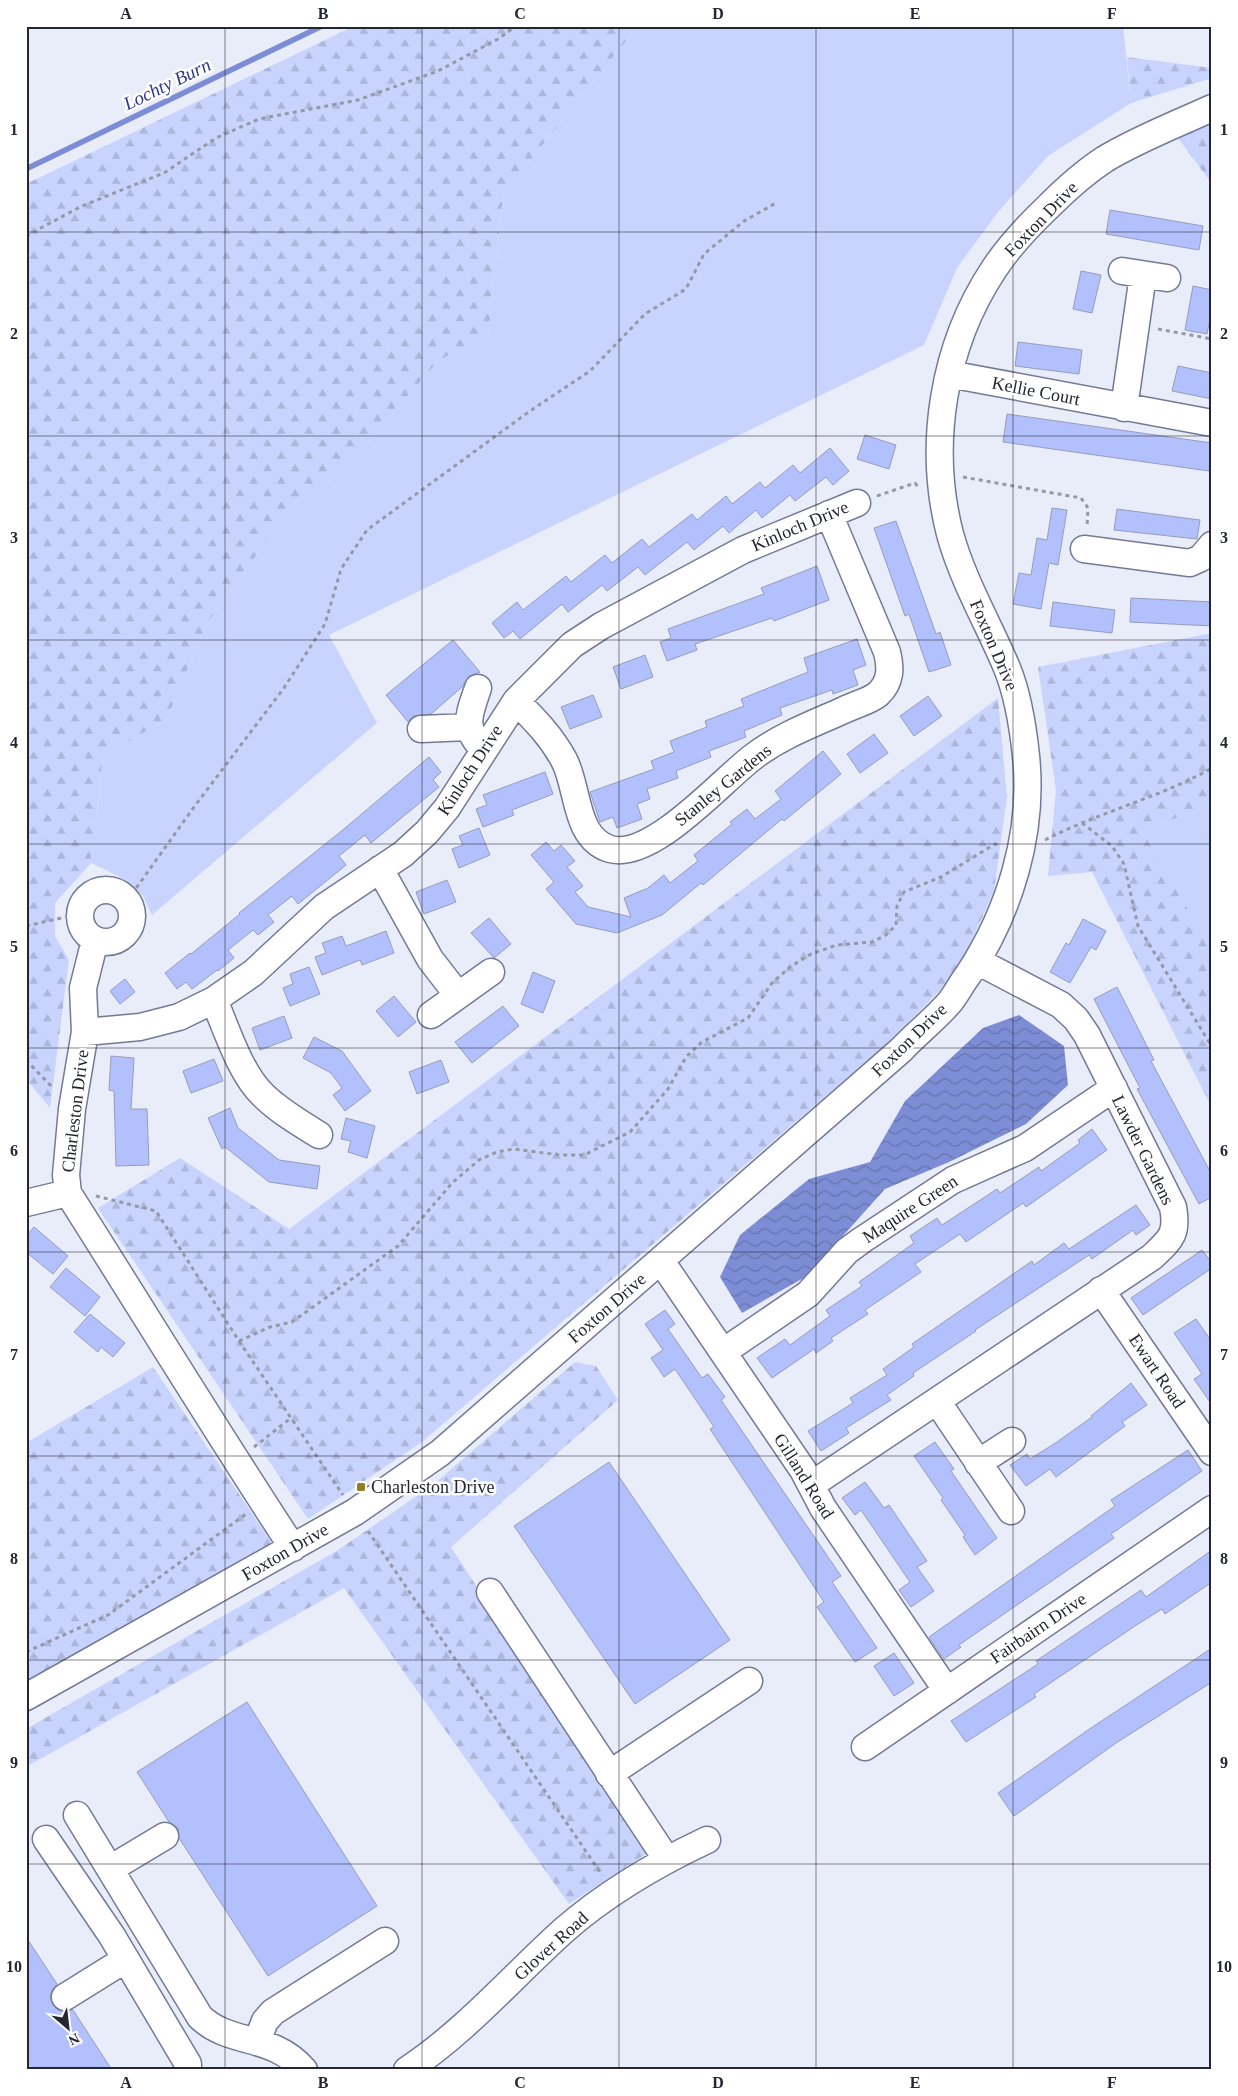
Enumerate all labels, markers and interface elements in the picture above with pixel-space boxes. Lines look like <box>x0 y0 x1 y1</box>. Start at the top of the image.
text: A <box>120 5 132 22</box>
text: B <box>318 5 329 22</box>
text: C <box>514 5 526 22</box>
text: D <box>712 5 724 22</box>
text: E <box>910 5 920 22</box>
text: F <box>1107 5 1117 22</box>
water label: Lochty Burn <box>119 54 214 115</box>
text: 1 <box>10 121 18 138</box>
text: 1 <box>1220 121 1228 138</box>
street label: Foxton Drive <box>1000 177 1082 261</box>
text: 2 <box>10 325 18 342</box>
text: 2 <box>1220 325 1228 342</box>
street label: Kellie Court <box>990 373 1082 409</box>
street label: Kinloch Drive <box>748 497 852 555</box>
text: 3 <box>10 529 18 546</box>
text: 3 <box>1220 529 1228 546</box>
street label: Foxton Drive <box>966 597 1022 693</box>
street label: Kinloch Drive <box>433 721 507 819</box>
text: 4 <box>10 734 18 751</box>
text: 4 <box>1220 734 1228 751</box>
street label: Stanley Gardens <box>671 740 775 830</box>
text: 5 <box>10 938 18 955</box>
text: 5 <box>1220 938 1228 955</box>
street label: Foxton Drive <box>867 999 951 1081</box>
street label: Charleston Drive <box>58 1048 92 1173</box>
street label: Lawder Gardens <box>1108 1092 1178 1208</box>
text: 6 <box>10 1142 18 1159</box>
text: 6 <box>1220 1142 1228 1159</box>
street label: Maquire Green <box>859 1171 961 1247</box>
street label: Foxton Drive <box>564 1269 650 1347</box>
street label: Ewart Road <box>1125 1330 1189 1412</box>
text: 7 <box>10 1346 18 1363</box>
text: 7 <box>1220 1346 1228 1363</box>
street label: Gilland Road <box>770 1430 838 1522</box>
place label: Charleston Drive <box>371 1477 494 1497</box>
marker: Charleston Drive <box>355 1481 367 1493</box>
street label: Foxton Drive <box>238 1519 332 1585</box>
text: 8 <box>10 1550 18 1567</box>
text: 8 <box>1220 1550 1228 1567</box>
street label: Fairbairn Drive <box>986 1589 1090 1667</box>
text: 9 <box>10 1754 18 1771</box>
text: 9 <box>1220 1754 1228 1771</box>
street label: Glover Road <box>510 1908 592 1984</box>
text: 10 <box>6 1958 22 1975</box>
text: 10 <box>1216 1958 1232 1975</box>
north arrow <box>42 2004 92 2054</box>
text: N <box>66 2030 82 2048</box>
text: A <box>120 2074 132 2091</box>
text: B <box>318 2074 329 2091</box>
text: C <box>514 2074 526 2091</box>
text: D <box>712 2074 724 2091</box>
text: E <box>910 2074 920 2091</box>
text: F <box>1107 2074 1117 2091</box>

